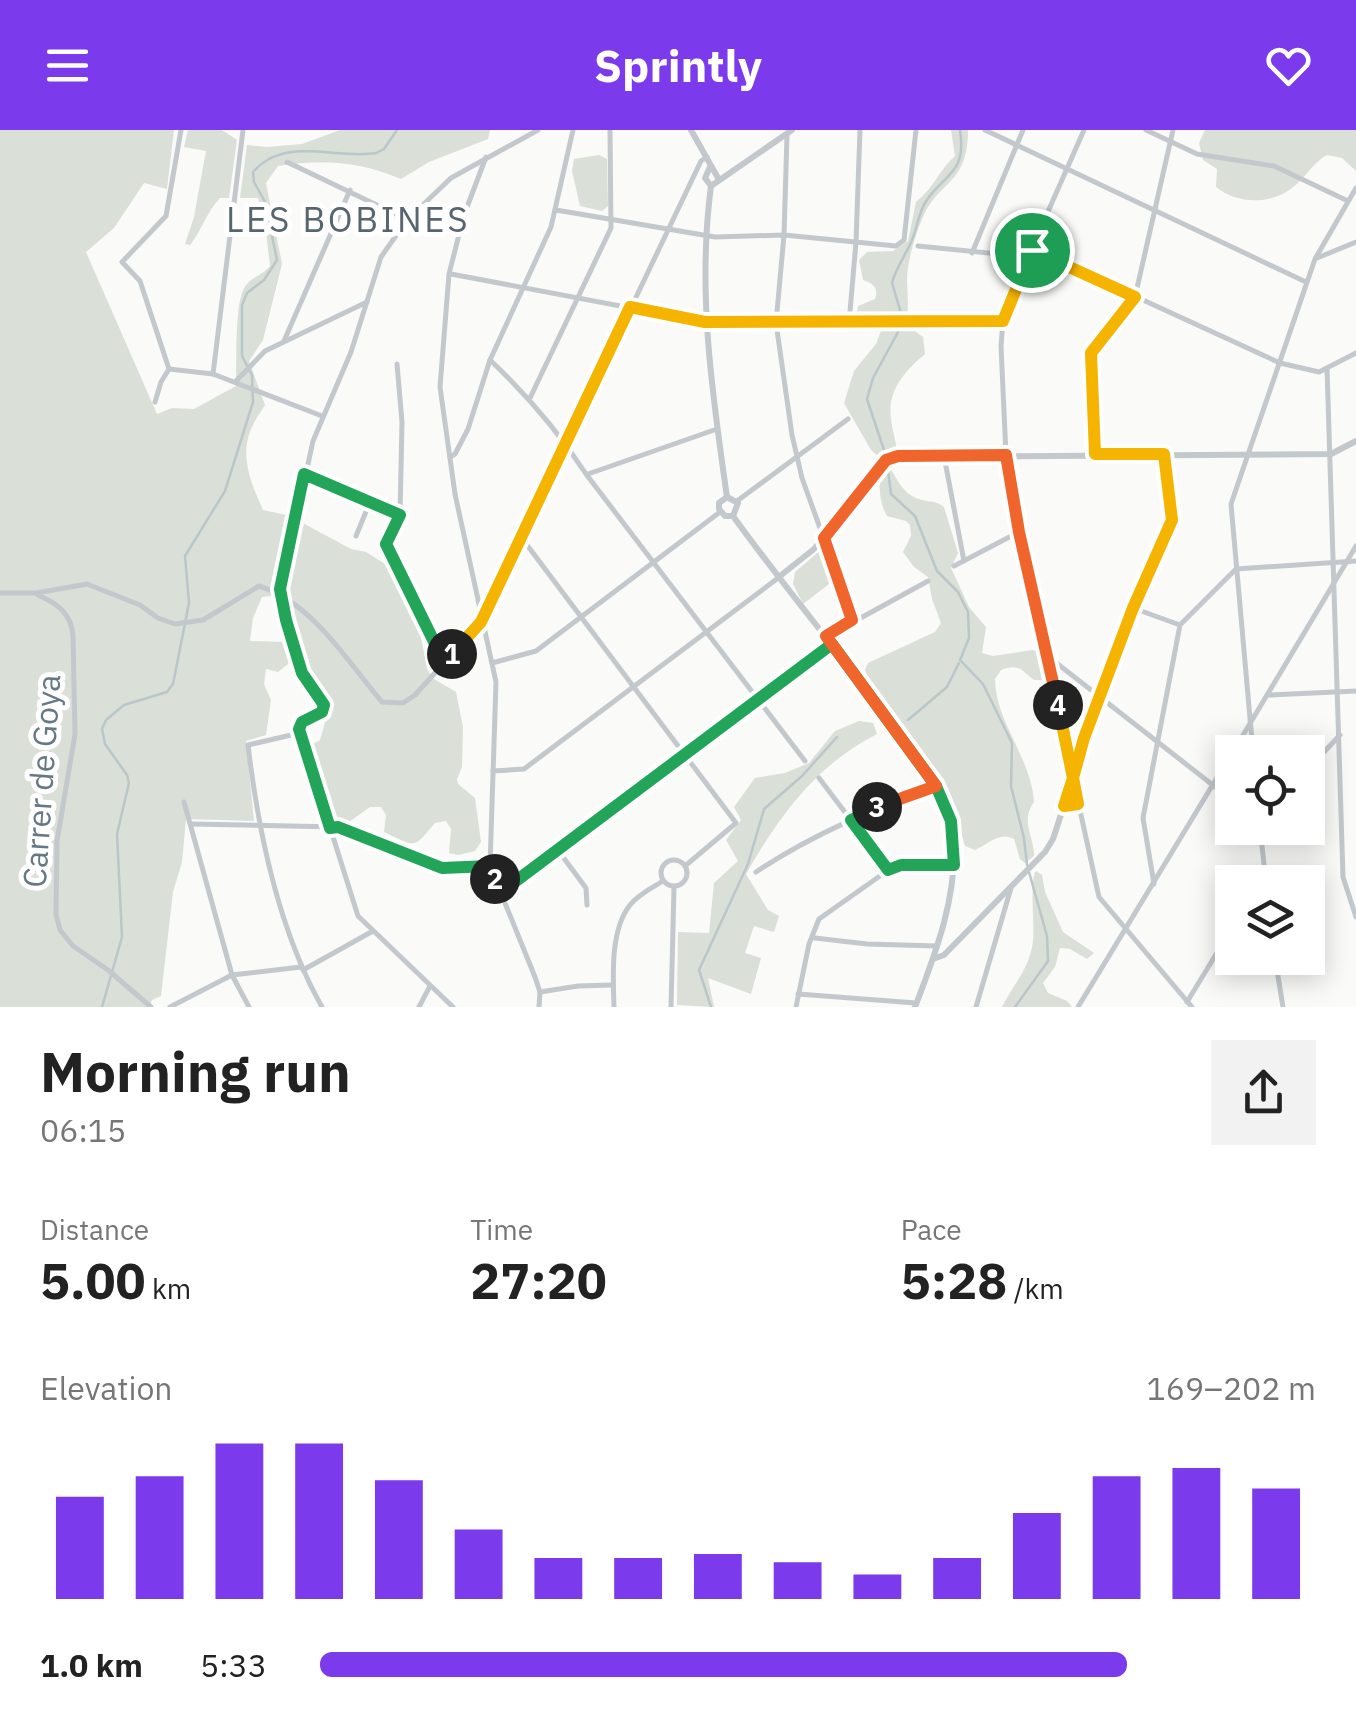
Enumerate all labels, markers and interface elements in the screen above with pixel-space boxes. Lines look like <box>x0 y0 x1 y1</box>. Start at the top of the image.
text: Sprintly <box>594 36 762 94</box>
icon: menu <box>40 38 95 93</box>
icon: heart <box>1261 38 1316 93</box>
district label: LES BOBINES <box>226 196 470 242</box>
pin <box>990 208 1075 293</box>
icon: arrive <box>1005 223 1060 278</box>
pin: 1 <box>427 629 477 679</box>
text: 1 <box>444 635 460 672</box>
street label: Carrer de Goya <box>13 673 69 889</box>
pin: 4 <box>1033 680 1083 730</box>
text: 4 <box>1050 686 1066 723</box>
map controls <box>1215 735 1325 975</box>
button: locate <box>1215 735 1325 845</box>
pin: 3 <box>852 782 902 832</box>
text: 3 <box>869 788 885 825</box>
pin: 2 <box>470 854 520 904</box>
text: 2 <box>487 860 503 897</box>
button: layers <box>1215 865 1325 975</box>
text: Morning run <box>40 1036 351 1107</box>
button: share <box>1211 1040 1316 1145</box>
text: 06:15 <box>40 1109 126 1151</box>
text: Distance <box>40 1211 149 1248</box>
text: Time <box>470 1211 533 1248</box>
text: Pace <box>901 1211 962 1248</box>
text: 5.00 <box>40 1248 146 1313</box>
text: 27:20 <box>470 1248 607 1313</box>
text: 5:28 <box>901 1248 1007 1313</box>
text: km <box>146 1270 191 1307</box>
text: /km <box>1007 1270 1064 1307</box>
text: Elevation <box>40 1367 173 1409</box>
text: 169–202 m <box>1146 1367 1316 1409</box>
text: 1.0 km <box>40 1644 143 1686</box>
text: 5:33 <box>200 1644 267 1686</box>

